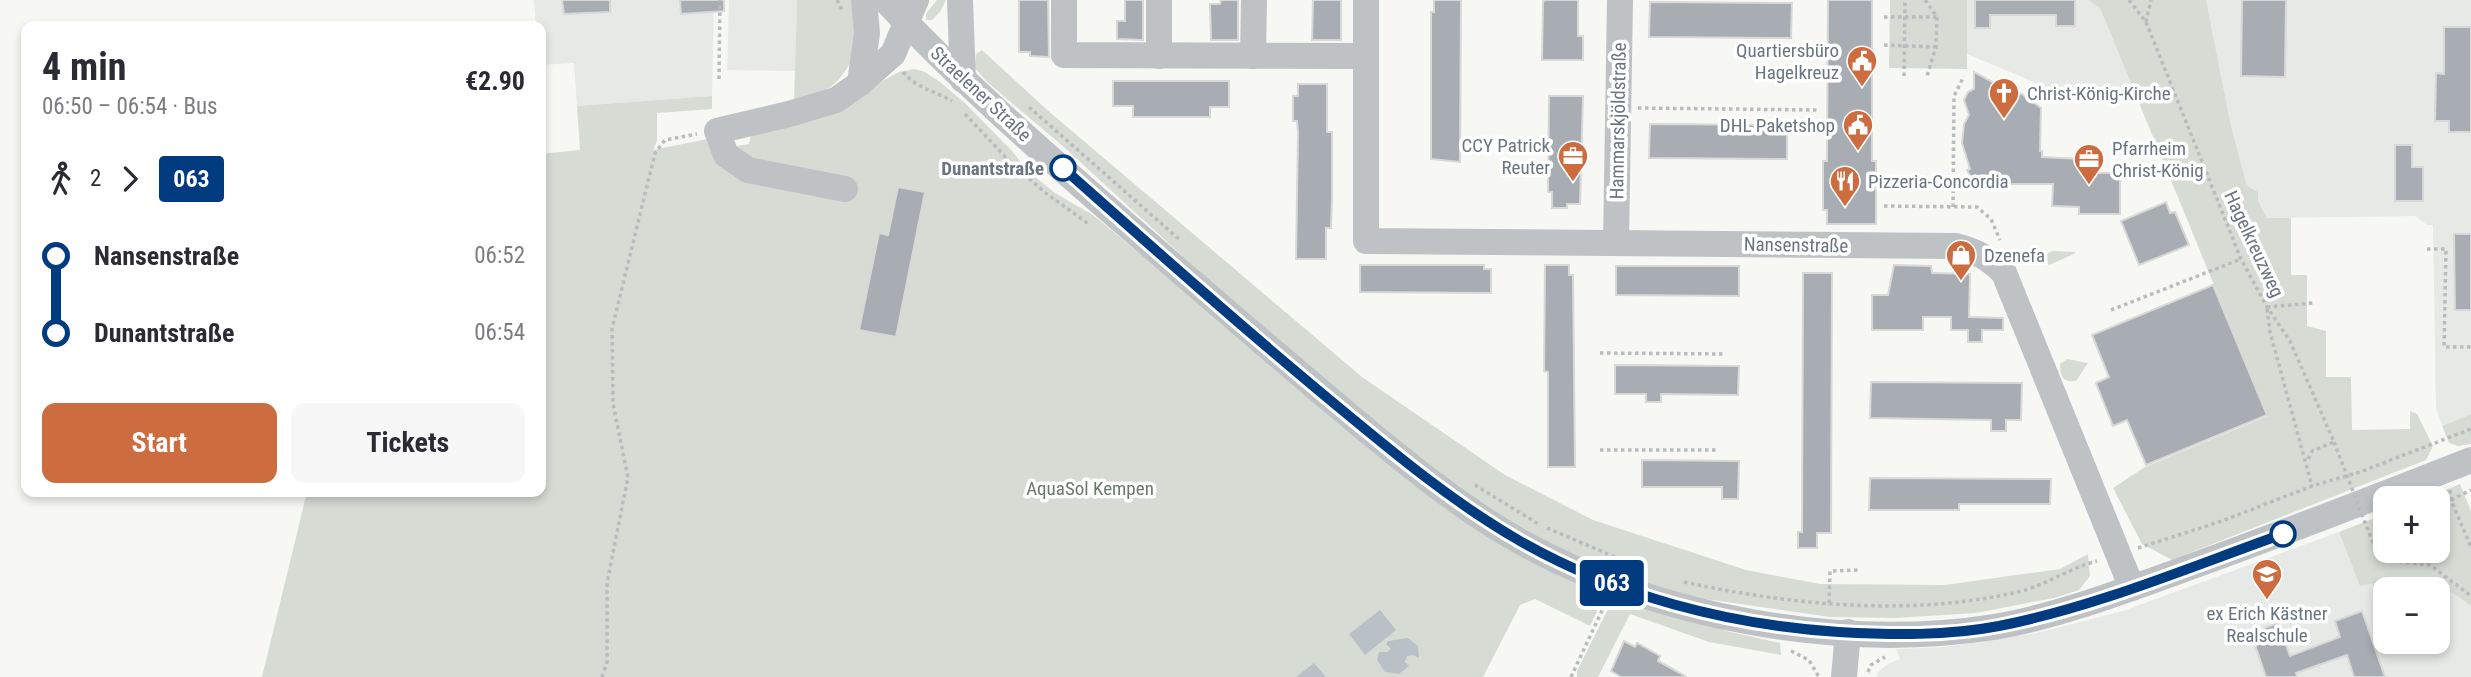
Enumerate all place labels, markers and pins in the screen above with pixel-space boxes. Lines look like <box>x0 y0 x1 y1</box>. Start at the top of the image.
place label: Quartiersbüro Hagelkreuz <box>1736 39 1839 84</box>
public building icon: Quartiersbüro Hagelkreuz <box>1845 44 1879 88</box>
church icon: Christ-König-Kirche <box>1987 76 2021 120</box>
place label: Christ-König-Kirche <box>2027 82 2171 105</box>
public building icon: DHL Paketshop <box>1841 108 1875 152</box>
place label: DHL Paketshop <box>1720 114 1835 137</box>
place label: CCY Patrick Reuter <box>1461 134 1550 179</box>
place label: Pfarrheim Christ-König <box>2112 137 2204 182</box>
office icon: CCY Patrick Reuter <box>1556 139 1590 183</box>
office icon: Pfarrheim Christ-König <box>2072 142 2106 186</box>
marker: Dunantstraße <box>1050 155 1076 181</box>
place label: Dunantstraße <box>941 157 1044 180</box>
restaurant icon: Pizzeria-Concordia <box>1828 164 1862 208</box>
place label: Pizzeria-Concordia <box>1868 170 2009 193</box>
shop icon: Dzenefa <box>1944 238 1978 282</box>
place label: Dzenefa <box>1984 244 2045 267</box>
unlabelled marker <box>2270 521 2296 547</box>
school or university icon: ex Erich Kästner Realschule <box>2250 557 2284 601</box>
place label: ex Erich Kästner Realschule <box>2206 602 2328 647</box>

